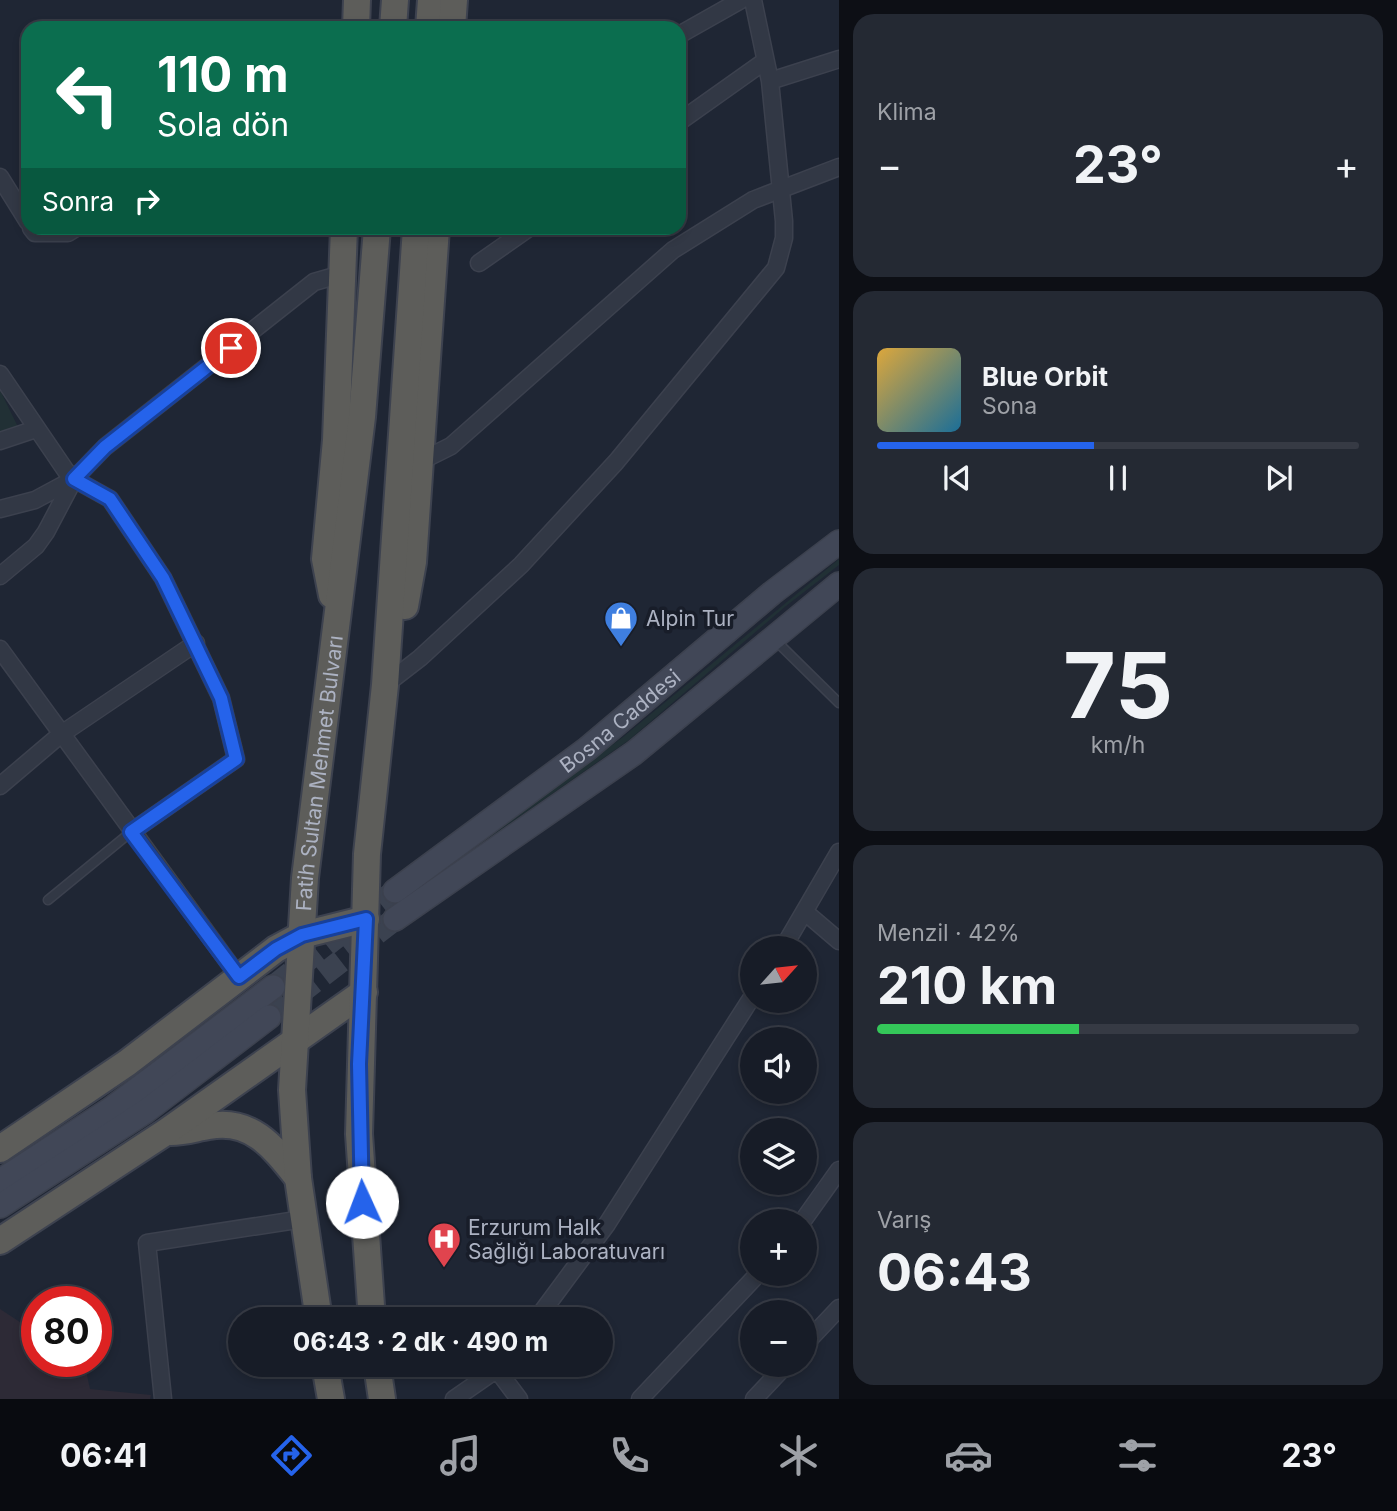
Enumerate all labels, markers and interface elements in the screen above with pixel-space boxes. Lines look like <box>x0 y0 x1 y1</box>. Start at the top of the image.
text: 110 m <box>157 45 289 104</box>
icon: left <box>42 49 133 140</box>
text: Klima <box>877 98 937 126</box>
text: Sola dön <box>157 105 289 144</box>
text: 23° <box>1073 133 1163 196</box>
text: − <box>877 142 902 188</box>
text: + <box>1334 142 1359 188</box>
icon: right <box>128 182 166 220</box>
text: Sonra <box>42 186 114 217</box>
pin <box>201 318 261 378</box>
icon: arrive <box>212 329 250 367</box>
text: Blue Orbit <box>982 361 1108 392</box>
text: Sona <box>982 392 1037 420</box>
icon: previous <box>938 459 976 497</box>
icon: pause <box>1099 459 1137 497</box>
icon: next <box>1260 459 1298 497</box>
shop icon: Alpin Tur <box>602 599 640 648</box>
place label: Alpin Tur <box>646 606 734 631</box>
text: 75 <box>1063 630 1173 740</box>
street label: Fatih Sultan Mehmet Bulvarı <box>291 634 347 912</box>
street label: Bosna Caddesi <box>554 664 685 778</box>
text: km/h <box>1091 731 1145 759</box>
text: Menzil · 42% <box>877 919 1020 947</box>
north arrow <box>740 936 817 1013</box>
map controls <box>740 936 817 1377</box>
text: 210 km <box>877 954 1057 1017</box>
button: sound <box>740 1027 817 1104</box>
button: layers <box>740 1118 817 1195</box>
position arrow <box>325 1165 399 1239</box>
text: Varış <box>877 1206 931 1234</box>
button: + <box>740 1209 817 1286</box>
place label: Erzurum Halk Sağlığı Laboratuvarı <box>468 1215 665 1264</box>
hospital icon: Erzurum Halk Sağlığı Laboratuvarı <box>425 1220 463 1269</box>
text: 06:43 <box>877 1241 1032 1304</box>
speed limit sign: 80 <box>21 1286 112 1377</box>
button: − <box>740 1300 817 1377</box>
text: 06:43 · 2 dk · 490 m <box>293 1326 548 1357</box>
icon: directions <box>267 1431 316 1480</box>
icon: music <box>436 1431 485 1480</box>
icon: phone <box>605 1431 654 1480</box>
icon: climate <box>774 1431 823 1480</box>
icon: car <box>944 1431 993 1480</box>
icon: filters <box>1113 1431 1162 1480</box>
text: 06:41 <box>60 1436 147 1475</box>
text: 23° <box>1282 1436 1337 1475</box>

